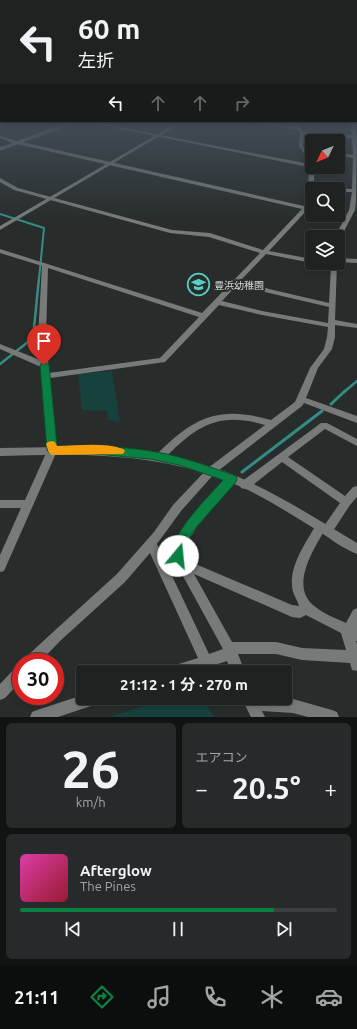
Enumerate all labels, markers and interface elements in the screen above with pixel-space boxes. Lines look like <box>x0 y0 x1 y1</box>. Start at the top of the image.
text: 60 m <box>78 13 140 44</box>
icon: left <box>12 16 64 68</box>
text: 左折 <box>78 50 114 70</box>
icon: left <box>105 92 127 114</box>
icon: ahead <box>147 92 169 114</box>
icon: ahead <box>189 92 211 114</box>
icon: right <box>231 92 253 114</box>
north arrow <box>305 134 345 174</box>
map controls <box>305 134 345 270</box>
button: search <box>305 182 345 222</box>
button: layers <box>305 230 345 270</box>
school or university icon: 豊浜幼稚園 <box>185 272 211 298</box>
place label: 豊浜幼稚園 <box>214 280 264 291</box>
pin <box>27 324 61 365</box>
icon: arrive <box>33 330 55 352</box>
position arrow <box>157 535 199 577</box>
speed limit sign: 30 <box>12 653 64 705</box>
text: 21:12 · 1 分 · 270 m <box>120 676 248 693</box>
text: 26 <box>61 740 120 798</box>
text: エアコン <box>196 750 248 764</box>
text: 20.5° <box>232 771 301 805</box>
text: − <box>196 776 208 801</box>
text: + <box>325 776 337 801</box>
text: km/h <box>76 795 106 809</box>
text: Afterglow <box>80 862 152 879</box>
text: The Pines <box>80 879 136 893</box>
icon: previous <box>62 918 84 940</box>
icon: pause <box>167 918 189 940</box>
icon: next <box>273 918 295 940</box>
icon: directions <box>88 983 116 1011</box>
icon: music <box>145 983 173 1011</box>
icon: phone <box>201 983 229 1011</box>
icon: climate <box>258 983 286 1011</box>
icon: car <box>315 983 343 1011</box>
text: 21:11 <box>14 987 59 1007</box>

